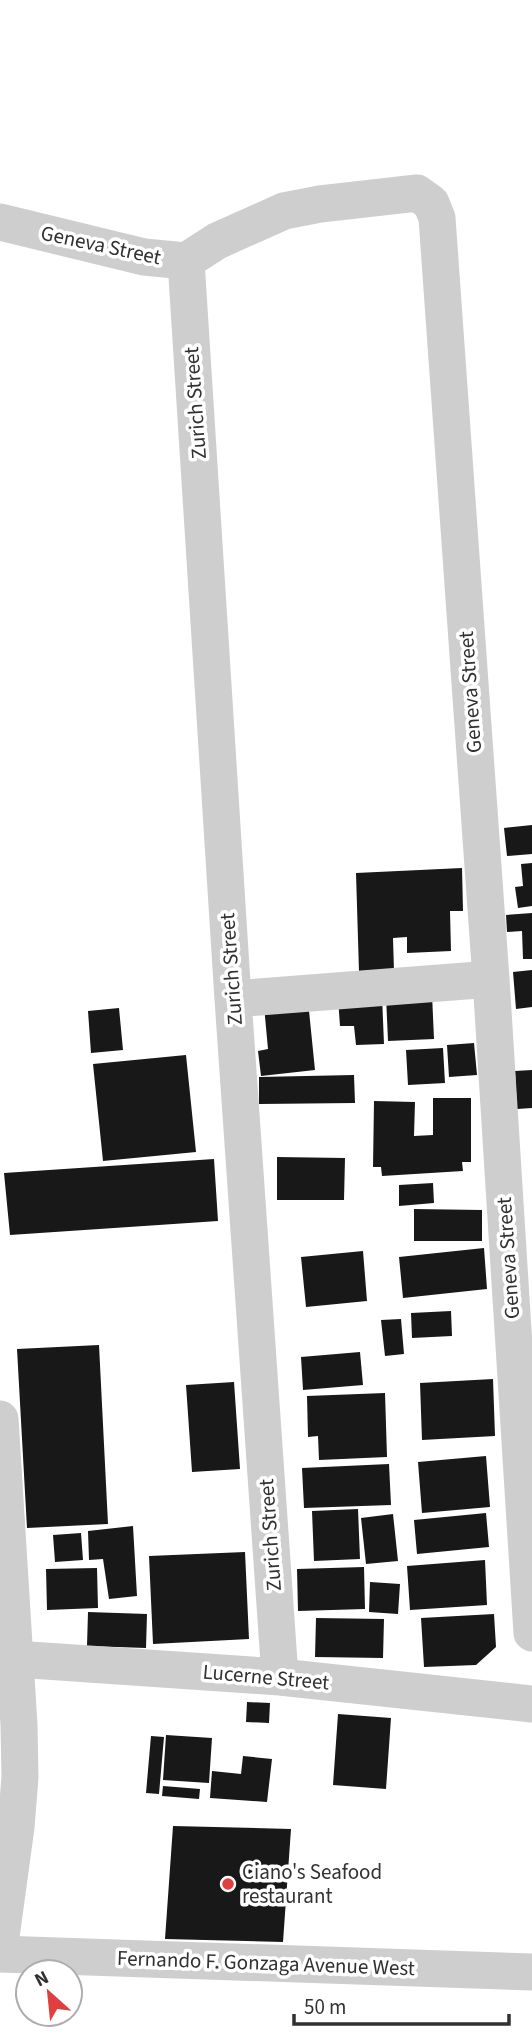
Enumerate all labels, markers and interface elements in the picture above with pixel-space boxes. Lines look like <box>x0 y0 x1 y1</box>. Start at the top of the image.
street label: Geneva Street <box>38 218 164 272</box>
street label: Zurich Street <box>176 346 214 460</box>
street label: Geneva Street <box>451 630 489 754</box>
street label: Zurich Street <box>212 912 250 1026</box>
street label: Geneva Street <box>489 1196 527 1320</box>
street label: Zurich Street <box>251 1478 289 1592</box>
street label: Lucerne Street <box>201 1657 331 1697</box>
place label: Ciano's Seafood restaurant <box>242 1857 382 1911</box>
marker: Ciano's Seafood restaurant <box>220 1876 236 1892</box>
street label: Fernando F. Gonzaga Avenue West <box>117 1943 415 1983</box>
north arrow <box>14 1958 84 2028</box>
text: N <box>30 1964 54 1994</box>
scale bar <box>294 1982 509 2026</box>
text: 50 m <box>304 1992 346 2022</box>

